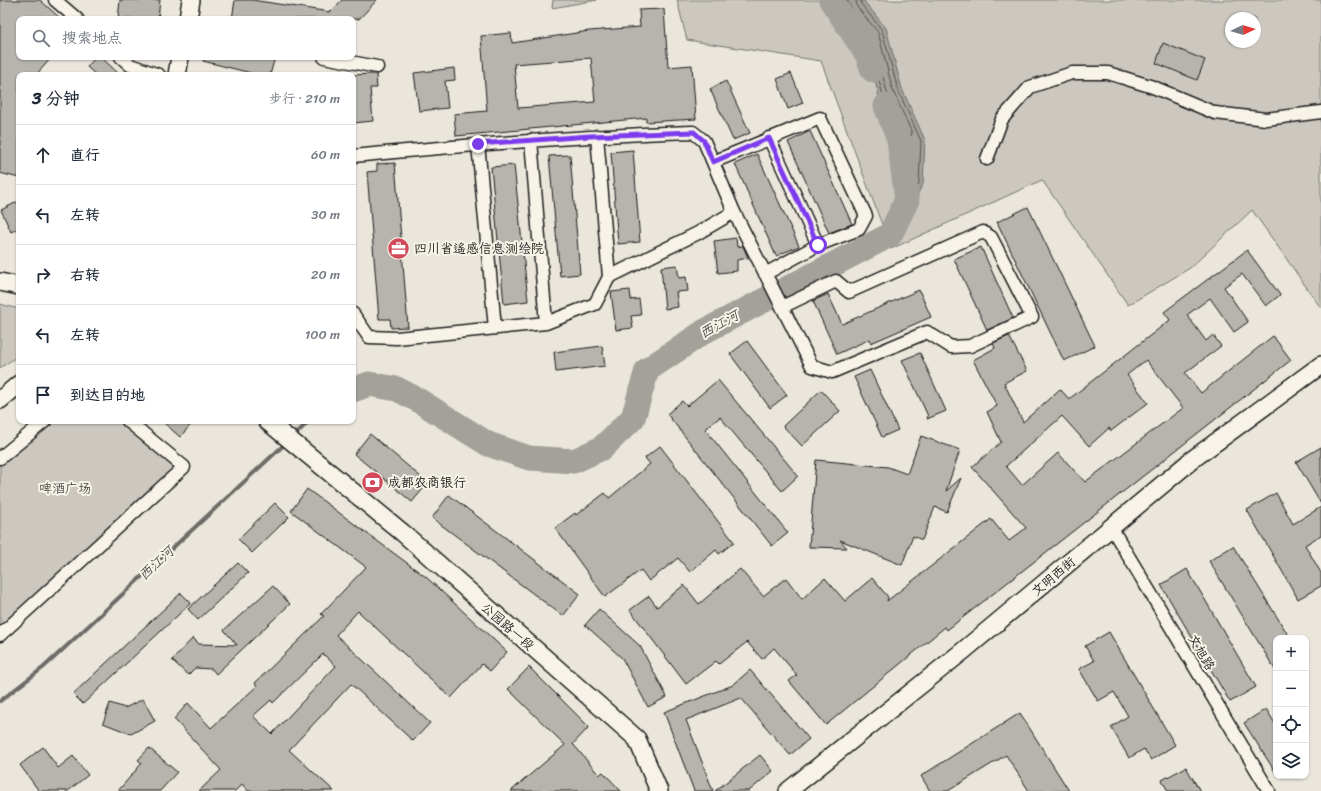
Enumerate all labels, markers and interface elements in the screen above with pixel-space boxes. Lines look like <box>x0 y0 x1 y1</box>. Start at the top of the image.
north arrow <box>1225 12 1261 48</box>
search box <box>16 16 356 60</box>
text: 搜索地点 <box>62 25 122 51</box>
icon: search <box>30 27 52 49</box>
text: 3 分钟 <box>32 83 80 113</box>
text: 步行 · 210 m <box>269 87 340 110</box>
route end <box>469 135 487 153</box>
text: 直行 <box>70 142 100 168</box>
text: 60 m <box>311 143 340 166</box>
icon: ahead <box>32 144 54 166</box>
text: 左转 <box>70 202 100 228</box>
text: 30 m <box>311 203 340 226</box>
icon: left <box>32 204 54 226</box>
office icon: 四川省遥感信息测绘院 <box>385 235 411 261</box>
route start <box>809 236 827 254</box>
place label: 四川省遥感信息测绘院 <box>414 237 544 260</box>
text: 右转 <box>70 262 100 288</box>
text: 20 m <box>311 263 340 286</box>
icon: right <box>32 264 54 286</box>
water label: 西江河 <box>695 302 745 346</box>
text: 左转 <box>70 322 100 348</box>
text: 100 m <box>305 323 340 346</box>
icon: left <box>32 324 54 346</box>
text: 到达目的地 <box>70 382 145 408</box>
icon: arrive <box>32 384 54 406</box>
bank icon: 成都农商银行 <box>360 469 386 495</box>
place label: 成都农商银行 <box>388 471 466 494</box>
park label: 啤酒广场 <box>39 477 91 500</box>
water label: 西江河 <box>132 539 182 587</box>
street label: 文明西街 <box>1026 551 1081 602</box>
street label: 公园路一段 <box>476 596 540 656</box>
street label: 文旭路 <box>1182 630 1221 675</box>
map controls <box>1273 635 1309 779</box>
button: + <box>1273 635 1309 671</box>
button: − <box>1273 671 1309 707</box>
button: locate <box>1273 707 1309 743</box>
button: layers <box>1273 743 1309 779</box>

